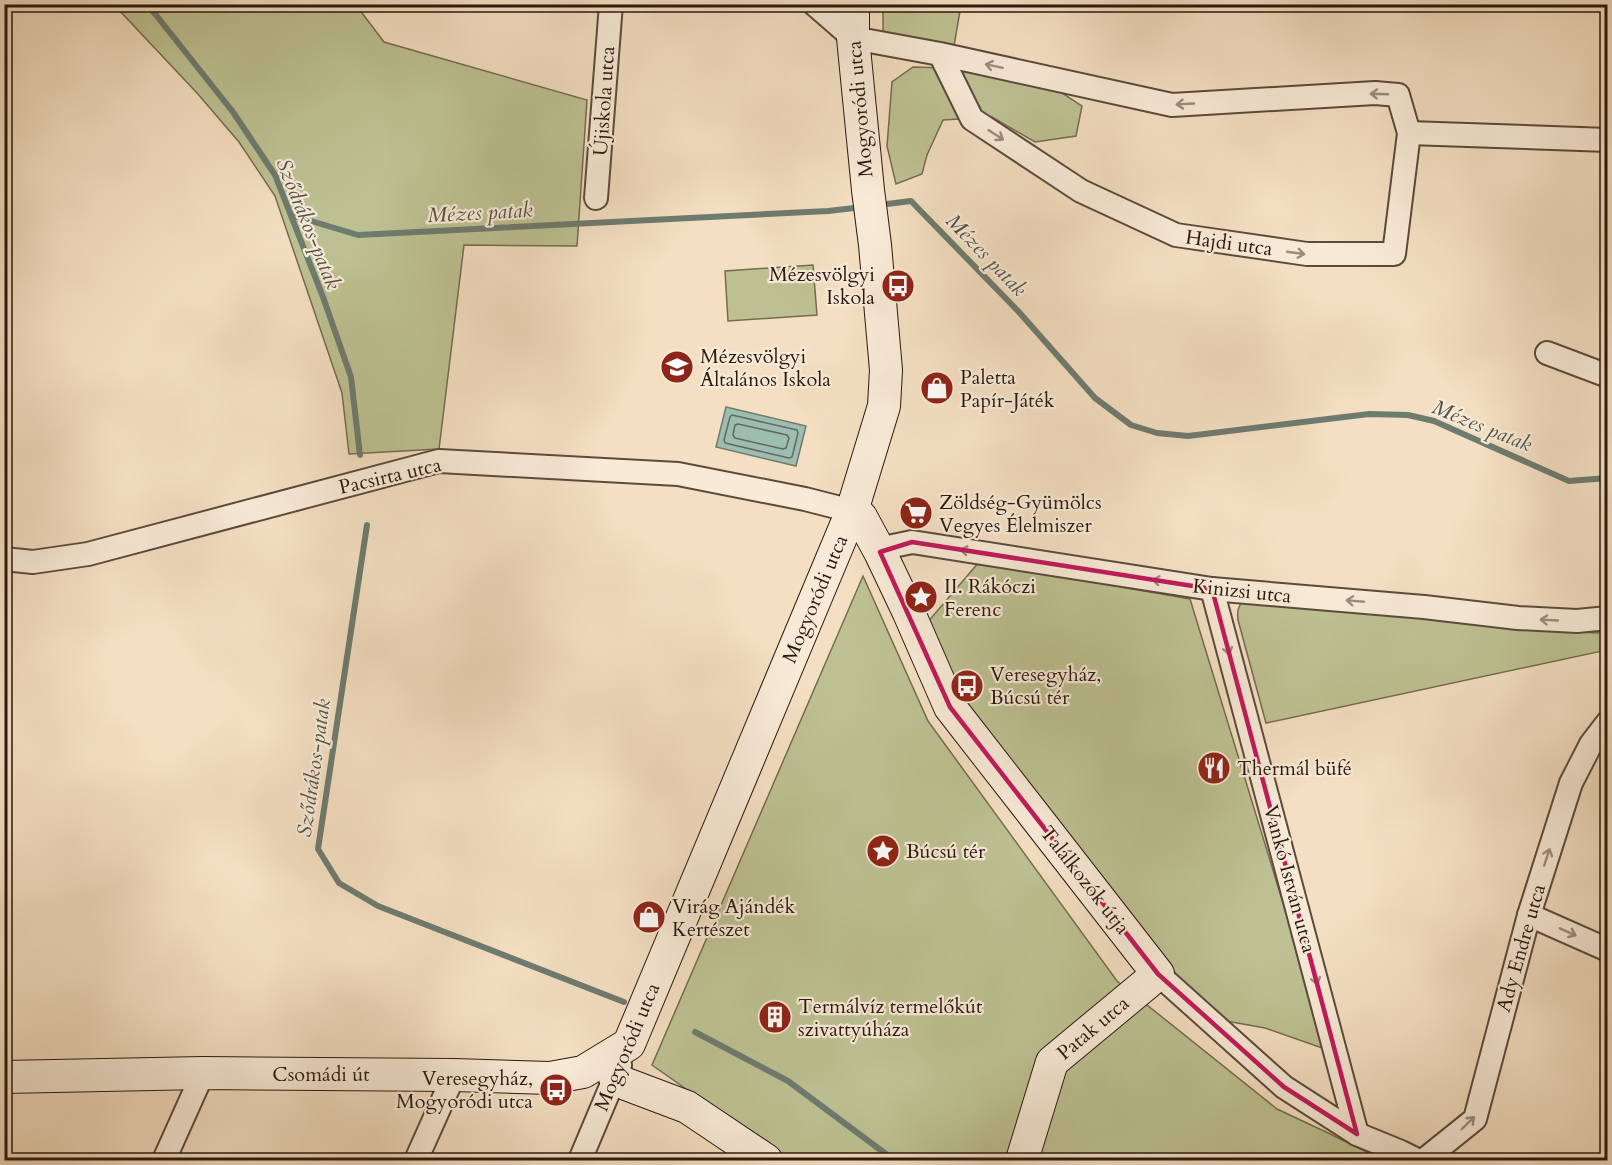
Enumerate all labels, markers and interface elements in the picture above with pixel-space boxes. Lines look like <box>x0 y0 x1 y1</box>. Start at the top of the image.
street label: Mogyoródi utca <box>841 39 879 178</box>
street label: Újiskola utca <box>587 45 621 157</box>
one-way arrow <box>985 60 1004 71</box>
one-way arrow <box>1370 88 1390 99</box>
one-way arrow <box>1175 99 1195 110</box>
one-way arrow <box>987 129 1004 141</box>
water label: Sződrákos-patak <box>268 154 348 294</box>
water label: Mézes patak <box>427 196 534 230</box>
water label: Mézes patak <box>939 207 1033 303</box>
street label: Hajdi utca <box>1184 224 1275 263</box>
one-way arrow <box>1286 247 1306 258</box>
place label: Mézesvölgyi Iskola <box>769 261 875 311</box>
bus stop icon: Mézesvölgyi Iskola <box>880 268 916 304</box>
place label: Mézesvölgyi Általános Iskola <box>700 343 831 393</box>
school or university icon: Mézesvölgyi Általános Iskola <box>659 349 695 385</box>
place label: Paletta Papír-Játék <box>960 364 1055 414</box>
shop icon: Paletta Papír-Játék <box>919 370 955 406</box>
water label: Mézes patak <box>1428 393 1537 459</box>
street label: Pacsirta utca <box>336 451 444 501</box>
place label: Zöldség-Gyümölcs Vegyes Élelmiszer <box>939 489 1102 539</box>
supermarket icon: Zöldség-Gyümölcs Vegyes Élelmiszer <box>898 495 934 531</box>
street label: Mogyoródi utca <box>776 530 854 667</box>
one-way arrow <box>959 546 979 557</box>
street label: Kinizsi utca <box>1191 572 1293 610</box>
place label: II. Rákóczi Ferenc <box>944 573 1036 623</box>
one-way arrow <box>1152 575 1172 586</box>
place icon: II. Rákóczi Ferenc <box>903 579 939 615</box>
one-way arrow <box>1346 595 1366 606</box>
one-way arrow <box>1540 614 1560 625</box>
one-way arrow <box>1222 636 1234 655</box>
place label: Veresegyház, Búcsú tér <box>990 661 1101 711</box>
bus stop icon: Veresegyház, Búcsú tér <box>949 668 985 704</box>
water label: Sződrákos-patak <box>290 696 338 839</box>
restaurant icon: Thermál büfé <box>1196 750 1232 786</box>
place label: Thermál büfé <box>1237 755 1352 782</box>
street label: Vankó István utca <box>1257 802 1323 956</box>
street label: Találkozók útja <box>1034 820 1136 940</box>
place icon: Búcsú tér <box>865 833 901 869</box>
place label: Búcsú tér <box>906 838 986 865</box>
one-way arrow <box>1542 848 1553 867</box>
street label: Ady Endre utca <box>1490 881 1552 1015</box>
place label: Virág Ajándék Kertészet <box>672 893 795 943</box>
shop icon: Virág Ajándék Kertészet <box>631 899 667 935</box>
one-way arrow <box>1559 928 1577 939</box>
one-way arrow <box>1310 966 1322 985</box>
street label: Mogyoródi utca <box>588 978 666 1115</box>
street label: Patak utca <box>1051 990 1135 1066</box>
place label: Termálvíz termelőkút szivattyúháza <box>798 993 983 1043</box>
building icon: Termálvíz termelőkút szivattyúháza <box>757 999 793 1035</box>
street label: Csomádi út <box>272 1061 370 1088</box>
place label: Veresegyház, Mogyoródi utca <box>396 1065 533 1115</box>
bus stop icon: Veresegyház, Mogyoródi utca <box>538 1072 574 1108</box>
one-way arrow <box>1461 1116 1476 1130</box>

